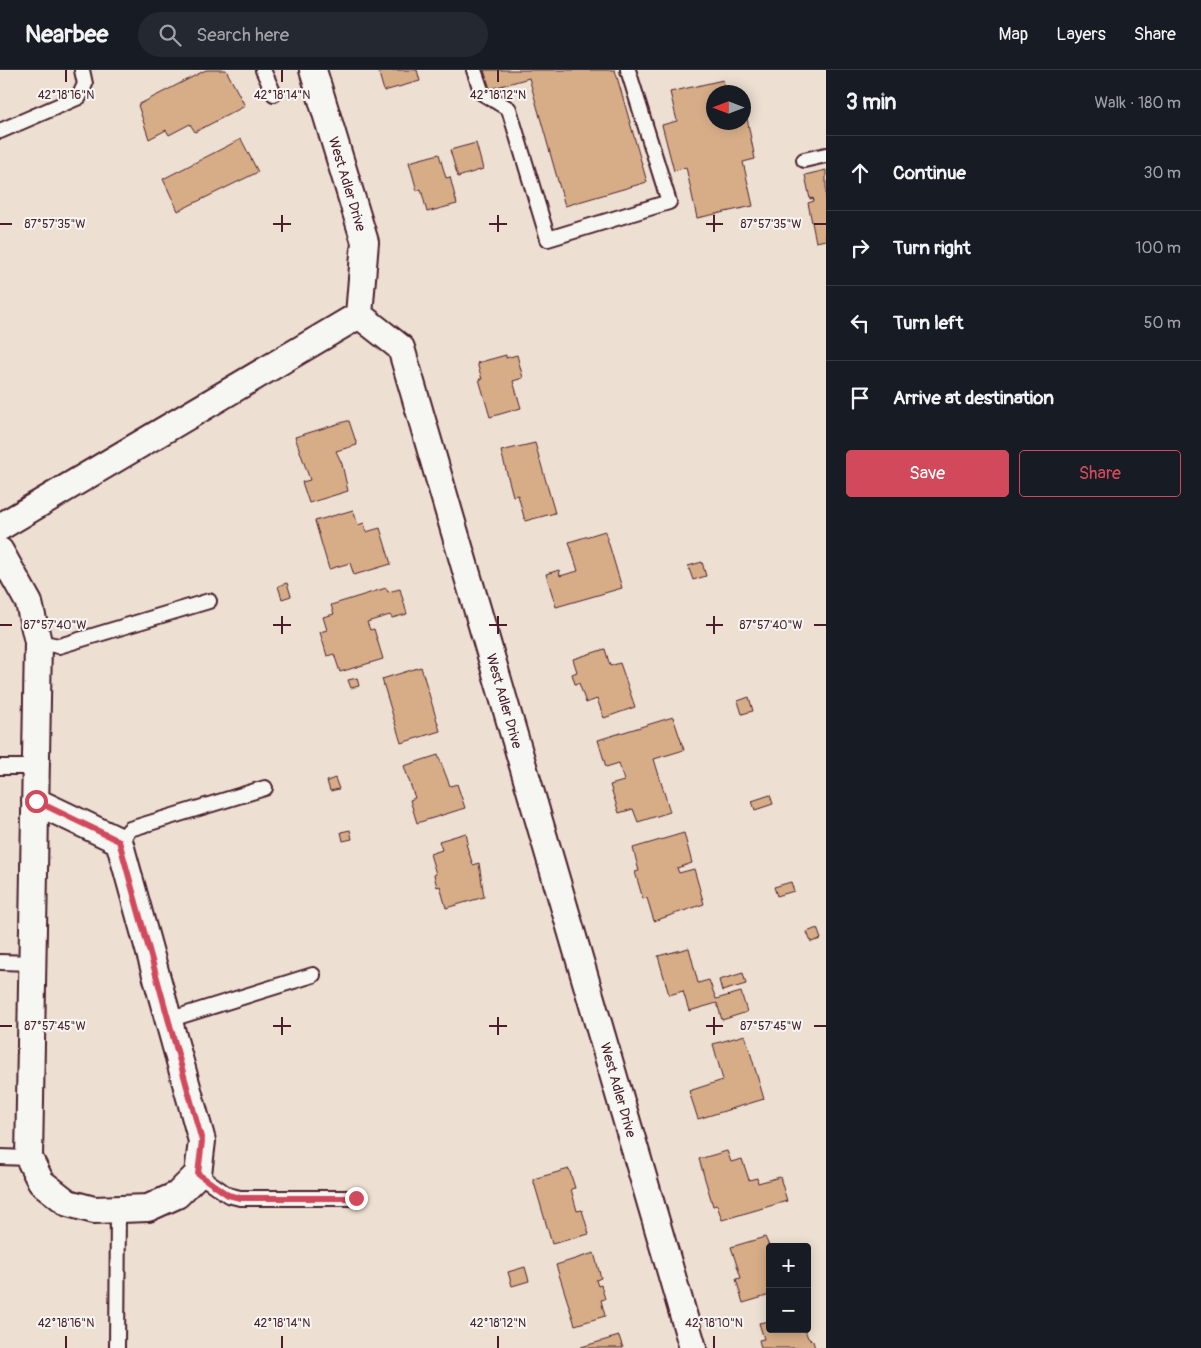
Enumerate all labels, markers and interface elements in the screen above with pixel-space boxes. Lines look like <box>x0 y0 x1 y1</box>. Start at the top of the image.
search box <box>138 12 488 57</box>
text: Nearbee <box>25 20 108 49</box>
icon: search <box>156 21 184 49</box>
text: Search here <box>196 23 289 47</box>
text: Map <box>999 23 1028 46</box>
text: Layers <box>1056 23 1106 46</box>
text: Share <box>1134 23 1176 46</box>
north arrow <box>706 85 751 130</box>
text: 42°18'16"N <box>38 88 94 103</box>
text: 42°18'14"N <box>254 88 310 103</box>
text: 42°18'12"N <box>470 88 526 103</box>
text: 3 min <box>846 89 896 116</box>
text: Walk · 180 m <box>1094 93 1181 113</box>
street label: West Adler Drive <box>325 135 369 233</box>
icon: ahead <box>846 159 874 187</box>
text: Continue <box>893 161 966 185</box>
text: 30 m <box>1143 163 1181 183</box>
text: 87°57'35"W <box>24 217 86 232</box>
text: 87°57'35"W <box>740 217 802 232</box>
icon: right <box>846 234 874 262</box>
text: Turn right <box>893 236 971 260</box>
text: 100 m <box>1135 238 1181 258</box>
icon: left <box>846 309 874 337</box>
text: Turn left <box>893 311 963 335</box>
text: 50 m <box>1144 313 1181 333</box>
icon: arrive <box>846 384 874 412</box>
text: Arrive at destination <box>893 386 1054 410</box>
button: Save <box>846 450 1009 497</box>
button: Share <box>1019 450 1181 497</box>
text: 87°57'40"W <box>23 618 87 633</box>
text: 87°57'40"W <box>739 618 803 633</box>
street label: West Adler Drive <box>482 652 526 750</box>
route start <box>25 790 48 813</box>
text: 87°57'45"W <box>24 1019 86 1034</box>
text: 87°57'45"W <box>740 1019 802 1034</box>
street label: West Adler Drive <box>596 1041 640 1139</box>
route end <box>345 1187 368 1210</box>
map controls <box>766 1243 811 1333</box>
button: + <box>766 1243 811 1288</box>
button: − <box>766 1288 811 1333</box>
text: 42°18'16"N <box>38 1316 94 1331</box>
text: 42°18'14"N <box>254 1316 310 1331</box>
text: 42°18'12"N <box>470 1316 526 1331</box>
text: 42°18'10"N <box>685 1316 743 1331</box>

